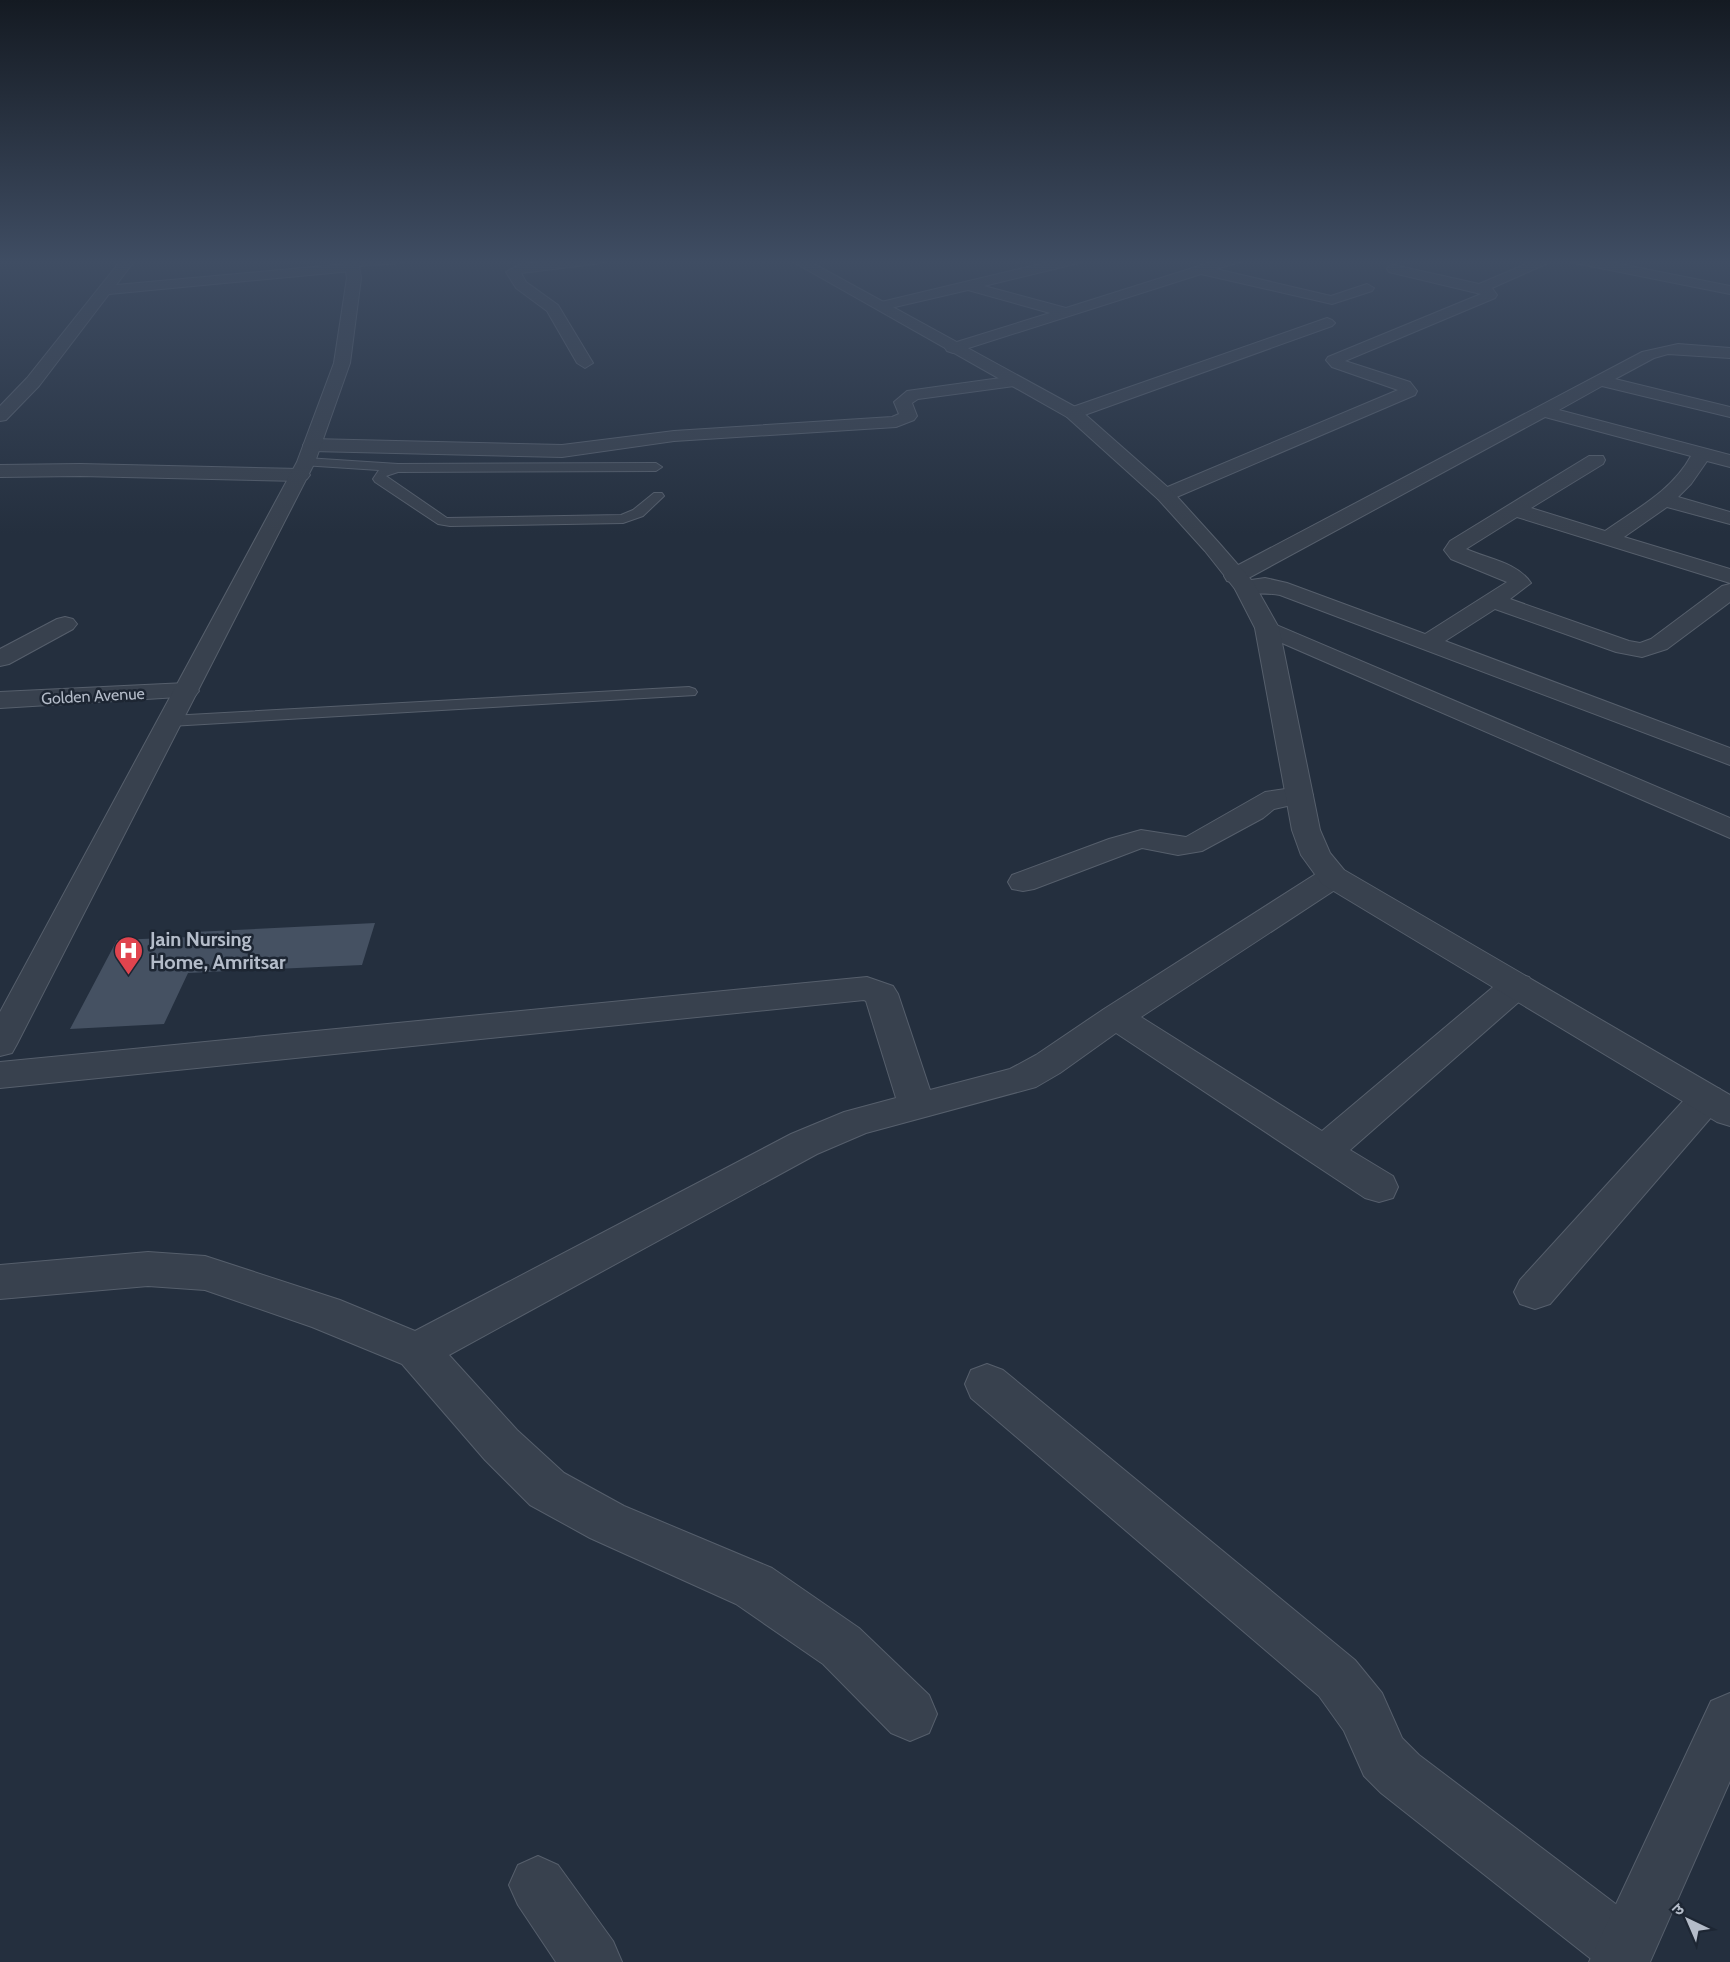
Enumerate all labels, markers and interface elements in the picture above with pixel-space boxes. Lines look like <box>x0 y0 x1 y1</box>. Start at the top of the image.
street label: Golden Avenue <box>41 684 145 708</box>
place label: Jain Nursing Home, Amritsar <box>149 927 286 974</box>
hospital icon: Jain Nursing Home, Amritsar <box>113 934 145 976</box>
north arrow <box>1658 1890 1718 1950</box>
text: उ <box>1668 1899 1688 1920</box>

